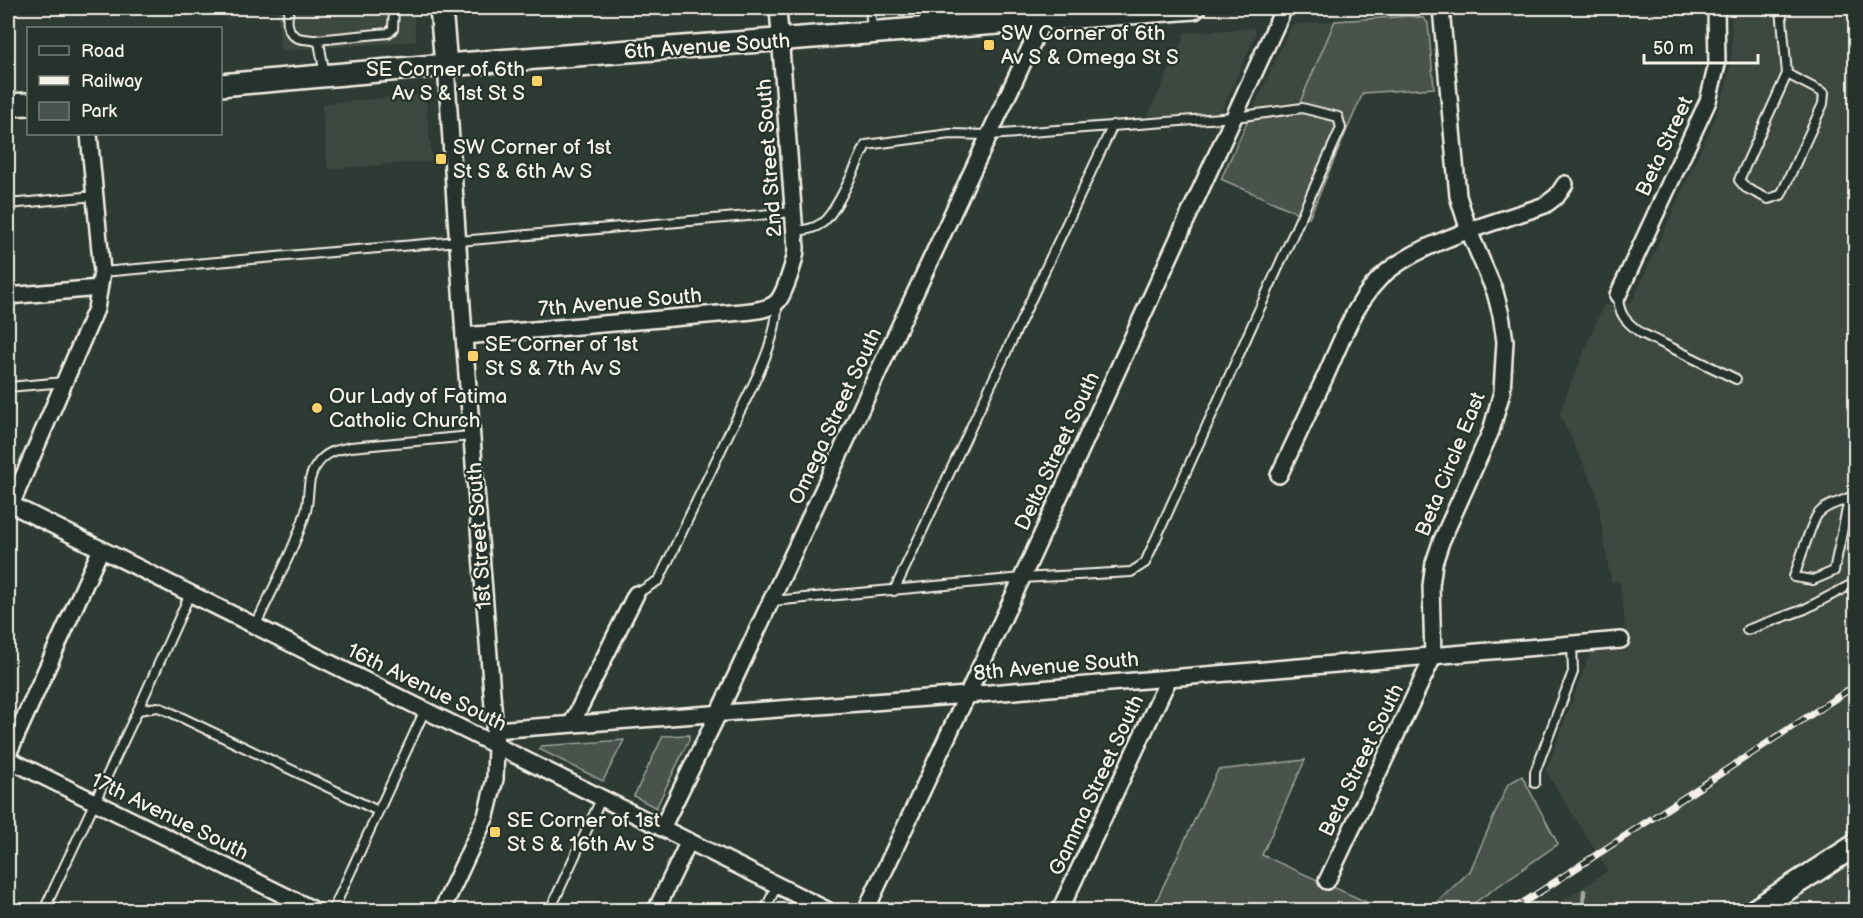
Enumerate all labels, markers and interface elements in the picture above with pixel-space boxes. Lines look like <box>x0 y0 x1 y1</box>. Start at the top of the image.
place label: SW Corner of 6th Av S & Omega St S <box>1001 21 1179 70</box>
legend <box>27 27 222 135</box>
scale bar <box>1644 27 1758 65</box>
street label: 6th Avenue South <box>623 28 791 65</box>
marker: SW Corner of 6th Av S & Omega St S <box>982 38 996 52</box>
text: 50 m <box>1653 38 1694 59</box>
text: Road <box>81 41 125 62</box>
place label: SE Corner of 6th Av S & 1st St S <box>366 57 525 106</box>
text: Railway <box>81 71 143 92</box>
marker: SE Corner of 6th Av S & 1st St S <box>530 74 544 88</box>
street label: 2nd Street South <box>751 78 788 238</box>
street label: Beta Street <box>1630 92 1699 200</box>
text: Park <box>81 101 117 122</box>
place label: SW Corner of 1st St S & 6th Av S <box>453 135 612 184</box>
marker: SW Corner of 1st St S & 6th Av S <box>434 152 448 166</box>
street label: 7th Avenue South <box>537 283 703 322</box>
street label: Omega Street South <box>784 324 887 509</box>
place label: SE Corner of 1st St S & 7th Av S <box>485 332 639 381</box>
marker: SE Corner of 1st St S & 7th Av S <box>466 349 480 363</box>
street label: Delta Street South <box>1010 368 1105 535</box>
place label: Our Lady of Fatima Catholic Church <box>329 384 508 433</box>
street label: Beta Circle East <box>1410 388 1491 540</box>
marker: Our Lady of Fatima Catholic Church <box>310 401 324 415</box>
street label: 1st Street South <box>462 462 497 610</box>
street label: 16th Avenue South <box>343 638 511 737</box>
street label: 8th Avenue South <box>972 647 1140 686</box>
street label: Beta Street South <box>1314 680 1409 841</box>
street label: Gamma Street South <box>1044 691 1149 880</box>
street label: 17th Avenue South <box>87 767 253 865</box>
place label: SE Corner of 1st St S & 16th Av S <box>507 808 661 857</box>
marker: SE Corner of 1st St S & 16th Av S <box>488 825 502 839</box>

